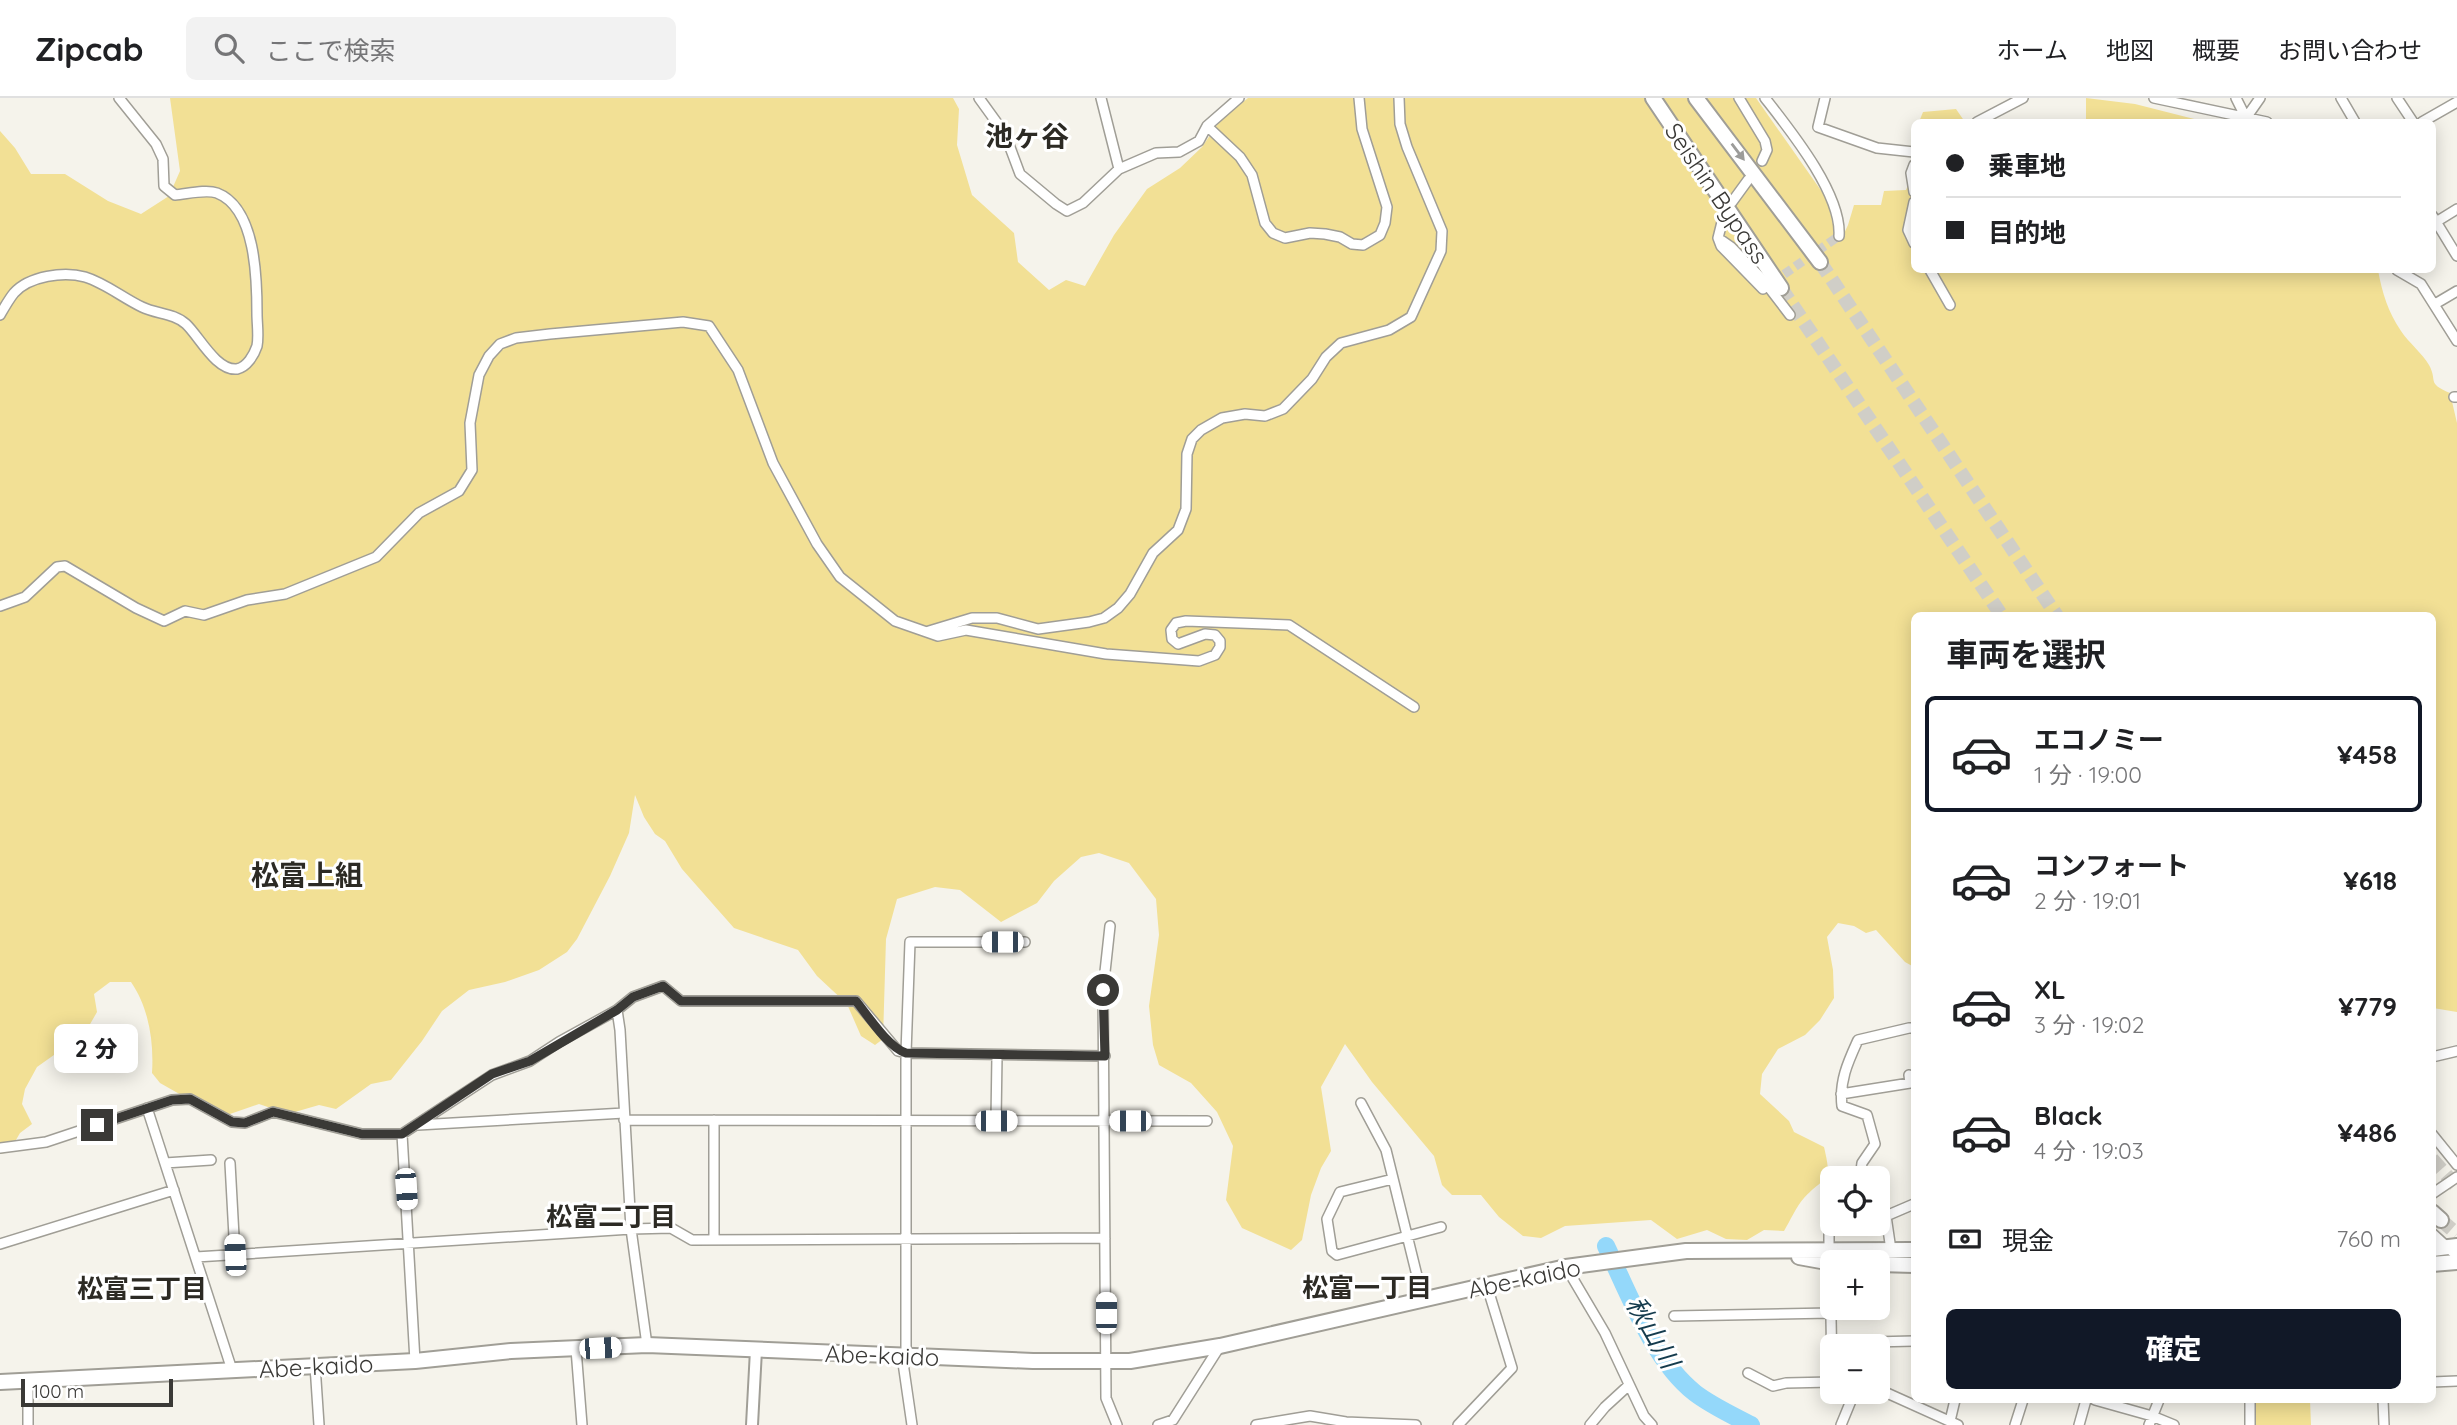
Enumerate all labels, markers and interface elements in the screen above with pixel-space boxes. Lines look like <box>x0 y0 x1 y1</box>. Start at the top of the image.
search box <box>186 17 676 80</box>
text: Zipcab <box>35 28 144 69</box>
icon: search <box>210 29 248 67</box>
text: ここで検索 <box>266 34 396 67</box>
text: ホーム <box>1997 35 2068 65</box>
text: 地図 <box>2106 35 2154 65</box>
text: 概要 <box>2192 35 2240 65</box>
text: お問い合わせ <box>2278 35 2422 65</box>
street label: Seishin Bypass <box>1659 117 1775 269</box>
district label: 池ヶ谷 <box>985 118 1069 153</box>
one-way arrow <box>1730 143 1744 161</box>
text: 乗車地 <box>1988 149 2066 182</box>
text: 目的地 <box>1988 216 2066 249</box>
text: 車両を選択 <box>1946 634 2106 674</box>
icon: car <box>1950 723 2013 786</box>
text: エコノミー <box>2034 723 2164 756</box>
text: ¥458 <box>2337 738 2397 771</box>
text: 1 分 · 19:00 <box>2034 760 2142 789</box>
icon: car <box>1950 849 2013 912</box>
text: コンフォート <box>2034 849 2189 882</box>
district label: 松富上組 <box>251 857 363 892</box>
text: ¥618 <box>2343 864 2397 897</box>
text: 2 分 · 19:01 <box>2034 886 2141 915</box>
car <box>982 932 1024 953</box>
text: XL <box>2034 973 2066 1006</box>
route start <box>1087 974 1119 1006</box>
icon: car <box>1950 975 2013 1038</box>
text: ¥779 <box>2338 990 2397 1023</box>
text: 3 分 · 19:02 <box>2034 1010 2144 1039</box>
callout: 2 分 <box>55 1024 139 1072</box>
text: 2 分 <box>75 1034 117 1063</box>
text: Black <box>2034 1099 2103 1132</box>
icon: car <box>1950 1101 2013 1164</box>
route end <box>81 1109 113 1141</box>
car <box>976 1111 1018 1132</box>
car <box>1110 1111 1152 1132</box>
text: ¥486 <box>2338 1116 2397 1149</box>
text: 4 分 · 19:03 <box>2034 1136 2144 1165</box>
map controls <box>1820 1166 1890 1404</box>
button: locate <box>1820 1166 1890 1236</box>
car <box>395 1167 418 1211</box>
district label: 松富二丁目 <box>546 1200 676 1233</box>
icon: cash <box>1946 1220 1984 1258</box>
text: 現金 <box>2002 1224 2054 1257</box>
text: 760 m <box>2337 1224 2401 1253</box>
car <box>224 1233 247 1277</box>
button: + <box>1820 1250 1890 1320</box>
street label: Abe-kaido <box>1465 1251 1583 1305</box>
district label: 松富一丁目 <box>1302 1271 1432 1304</box>
district label: 松富三丁目 <box>77 1272 207 1305</box>
water label: 秋山川 <box>1619 1290 1688 1377</box>
car <box>1096 1292 1117 1334</box>
button: 確定 <box>1946 1309 2401 1389</box>
button: − <box>1820 1334 1890 1404</box>
car <box>579 1336 622 1360</box>
street label: Abe-kaido <box>824 1338 940 1372</box>
street label: Abe-kaido <box>258 1348 374 1384</box>
scale bar <box>21 1376 173 1408</box>
text: 100 m <box>32 1379 84 1403</box>

